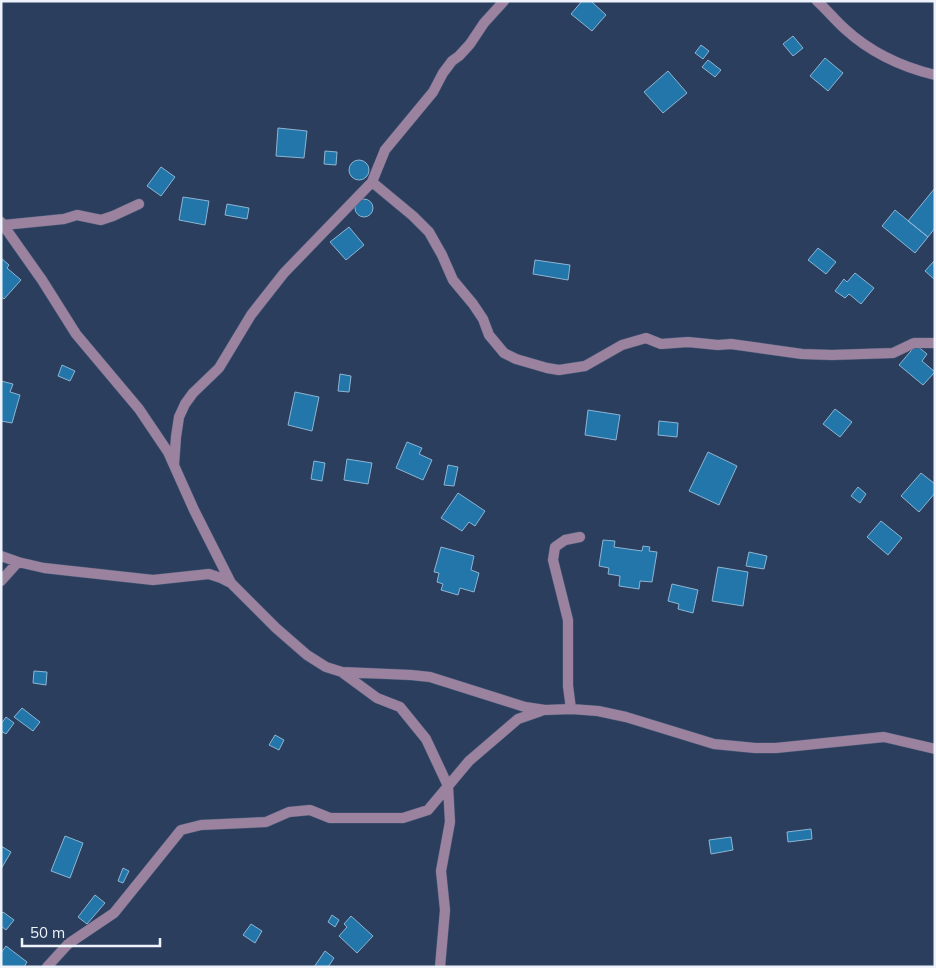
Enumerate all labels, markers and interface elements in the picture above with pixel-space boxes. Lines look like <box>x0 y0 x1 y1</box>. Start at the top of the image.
scale bar <box>22 916 160 948</box>
text: 50 m <box>30 923 65 942</box>

